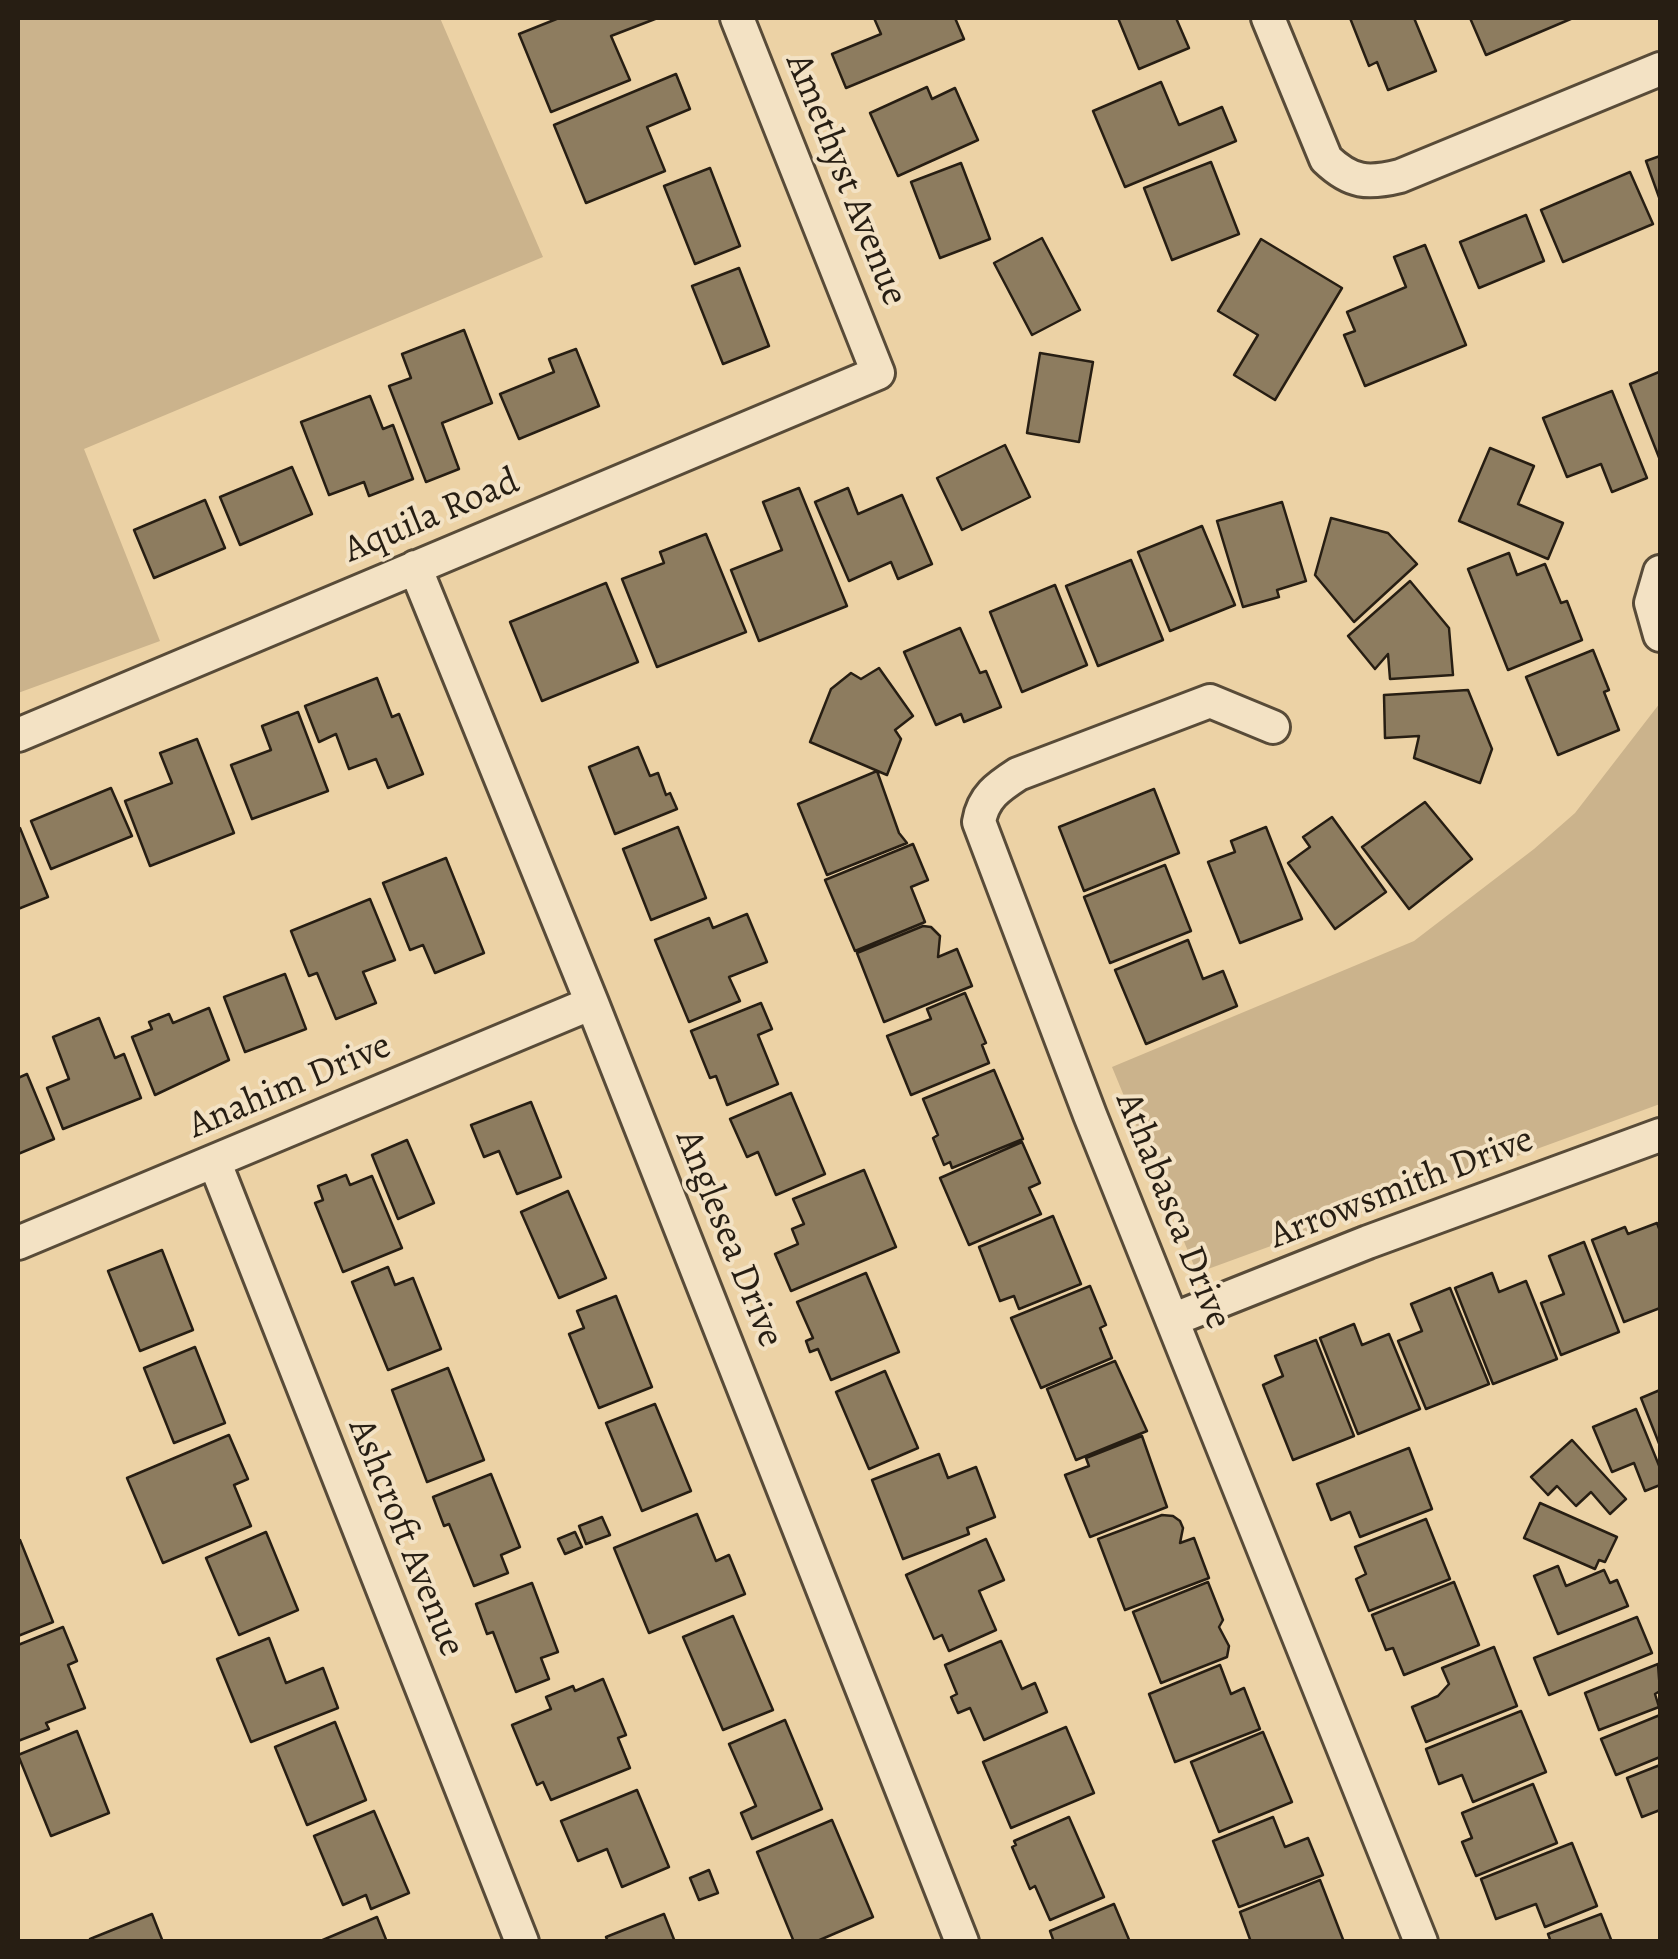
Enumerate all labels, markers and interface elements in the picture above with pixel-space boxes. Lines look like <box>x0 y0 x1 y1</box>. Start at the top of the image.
street label: Amethyst Avenue <box>774 47 916 313</box>
street label: Aquila Road <box>337 460 527 574</box>
street label: Anahim Drive <box>182 1024 398 1150</box>
street label: Athabasca Drive <box>1104 1086 1240 1336</box>
street label: Arrowsmith Drive <box>1264 1118 1540 1260</box>
street label: Anglesea Drive <box>664 1124 792 1354</box>
street label: Ashcroft Avenue <box>337 1412 473 1664</box>

